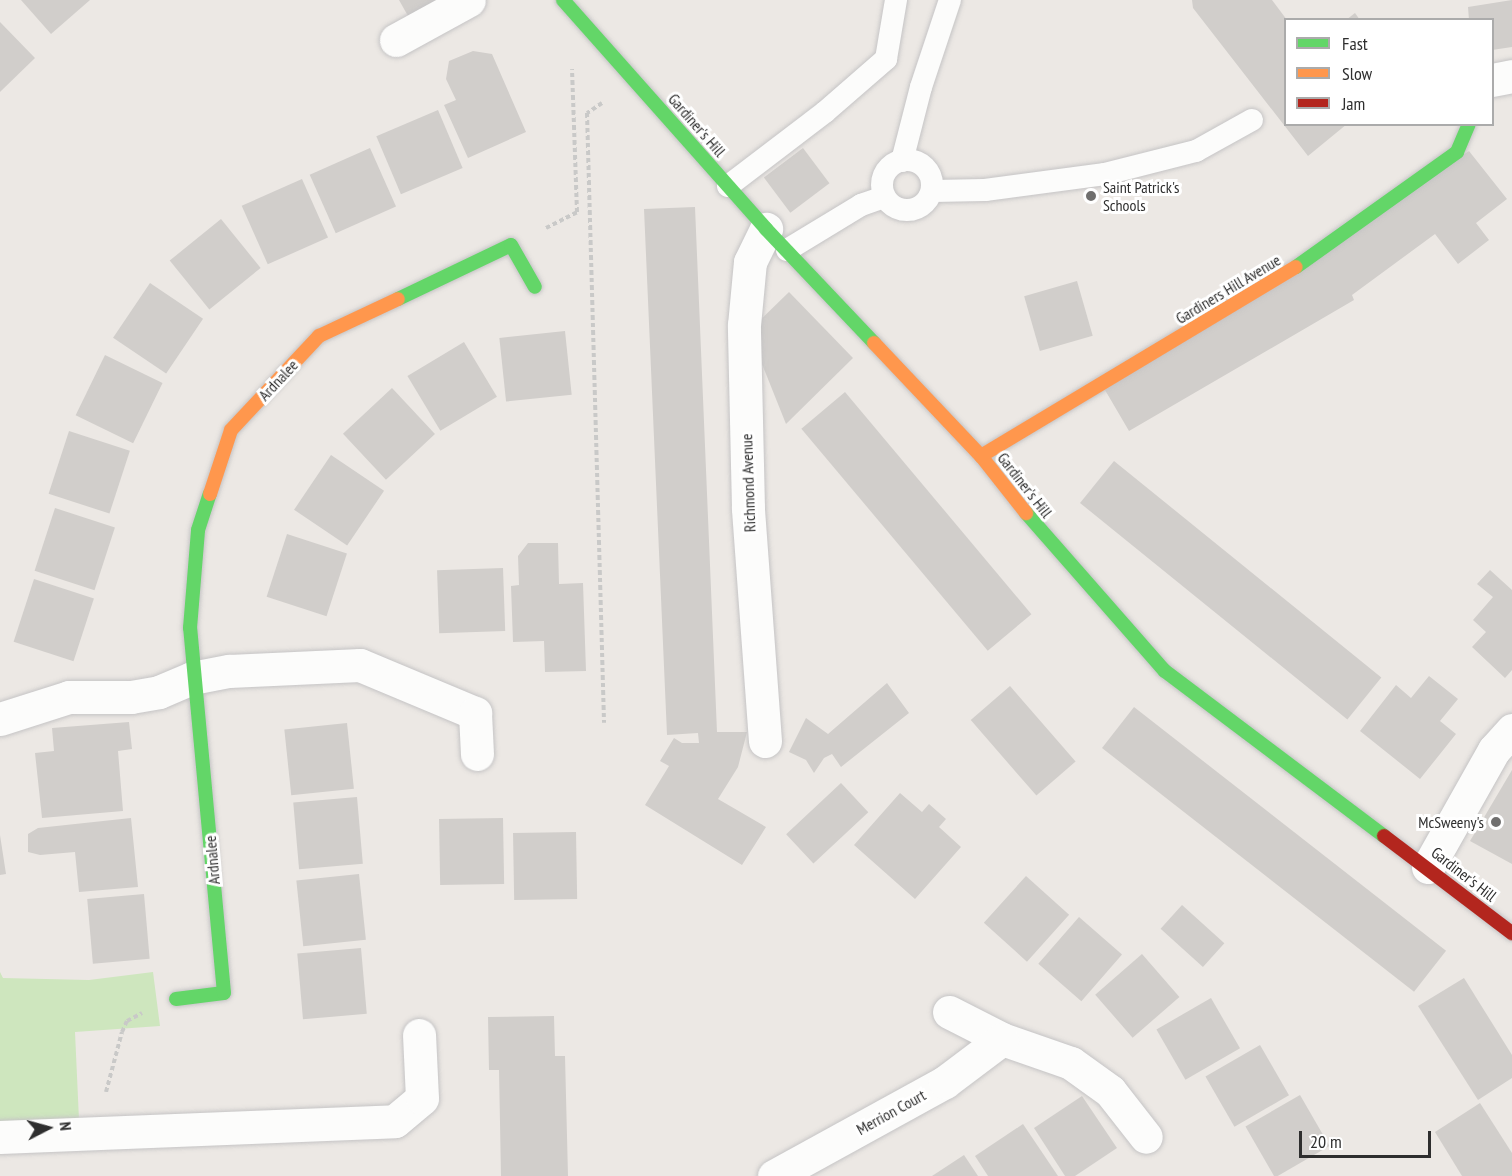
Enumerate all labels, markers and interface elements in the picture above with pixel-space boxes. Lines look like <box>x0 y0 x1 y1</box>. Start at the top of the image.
legend <box>1284 18 1494 126</box>
text: Fast <box>1342 32 1368 55</box>
text: Slow <box>1342 62 1372 85</box>
street label: Gardiner's Hill <box>664 89 730 161</box>
text: Jam <box>1342 92 1365 115</box>
place label: Saint Patrick's Schools <box>1103 177 1179 215</box>
marker: Saint Patrick's Schools <box>1084 189 1098 203</box>
street label: Gardiners Hill Avenue <box>1172 250 1284 328</box>
street label: Ardnalee <box>254 355 302 405</box>
street label: Richmond Avenue <box>737 433 759 533</box>
street label: Gardiner's Hill <box>994 449 1056 521</box>
place label: McSweeny's <box>1418 812 1484 832</box>
marker: McSweeny's <box>1489 815 1503 829</box>
street label: Ardnalee <box>200 835 224 885</box>
street label: Gardiner's Hill <box>1428 843 1500 905</box>
street label: Merrion Court <box>853 1085 929 1139</box>
north arrow <box>18 1098 78 1158</box>
scale bar <box>1302 1119 1434 1157</box>
text: N <box>56 1121 76 1131</box>
text: 20 m <box>1310 1130 1342 1153</box>

